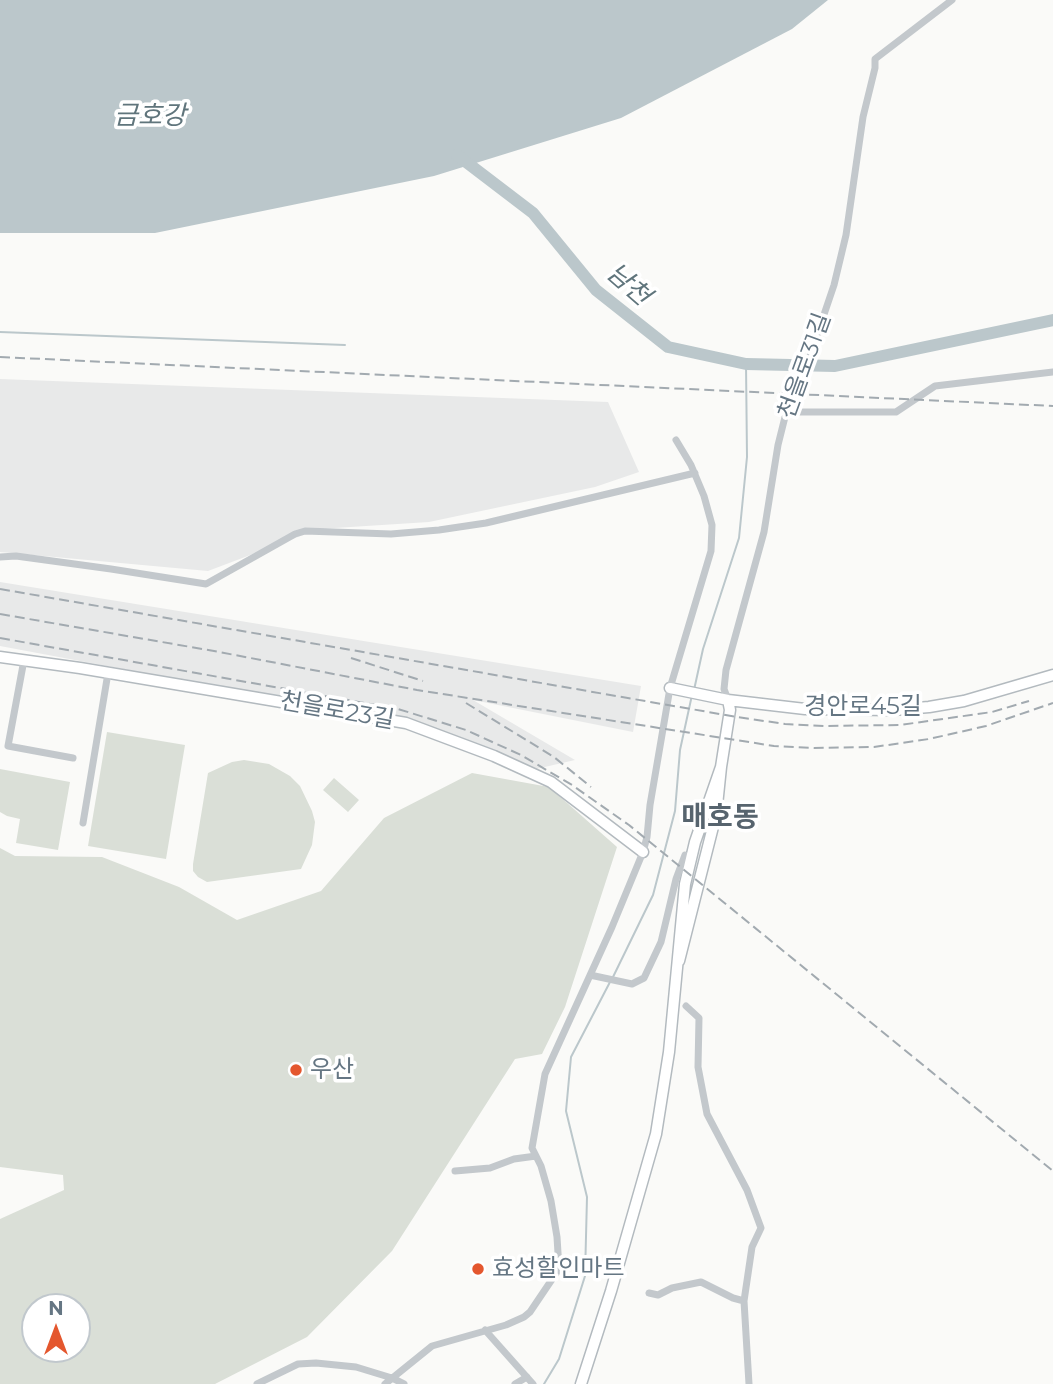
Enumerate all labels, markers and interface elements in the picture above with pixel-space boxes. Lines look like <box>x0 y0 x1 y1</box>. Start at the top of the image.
water label: 금호강 <box>114 100 186 132</box>
water label: 남천 <box>600 258 656 312</box>
street label: 천을로31길 <box>773 309 837 423</box>
street label: 천을로23길 <box>278 687 396 735</box>
street label: 경안로45길 <box>804 693 922 721</box>
district label: 매호동 <box>681 801 759 835</box>
place label: 우산 <box>310 1056 354 1084</box>
marker: 우산 <box>288 1062 304 1078</box>
place label: 효성할인마트 <box>492 1255 624 1283</box>
marker: 효성할인마트 <box>470 1261 486 1277</box>
north arrow <box>21 1293 91 1363</box>
text: N <box>48 1297 64 1320</box>

